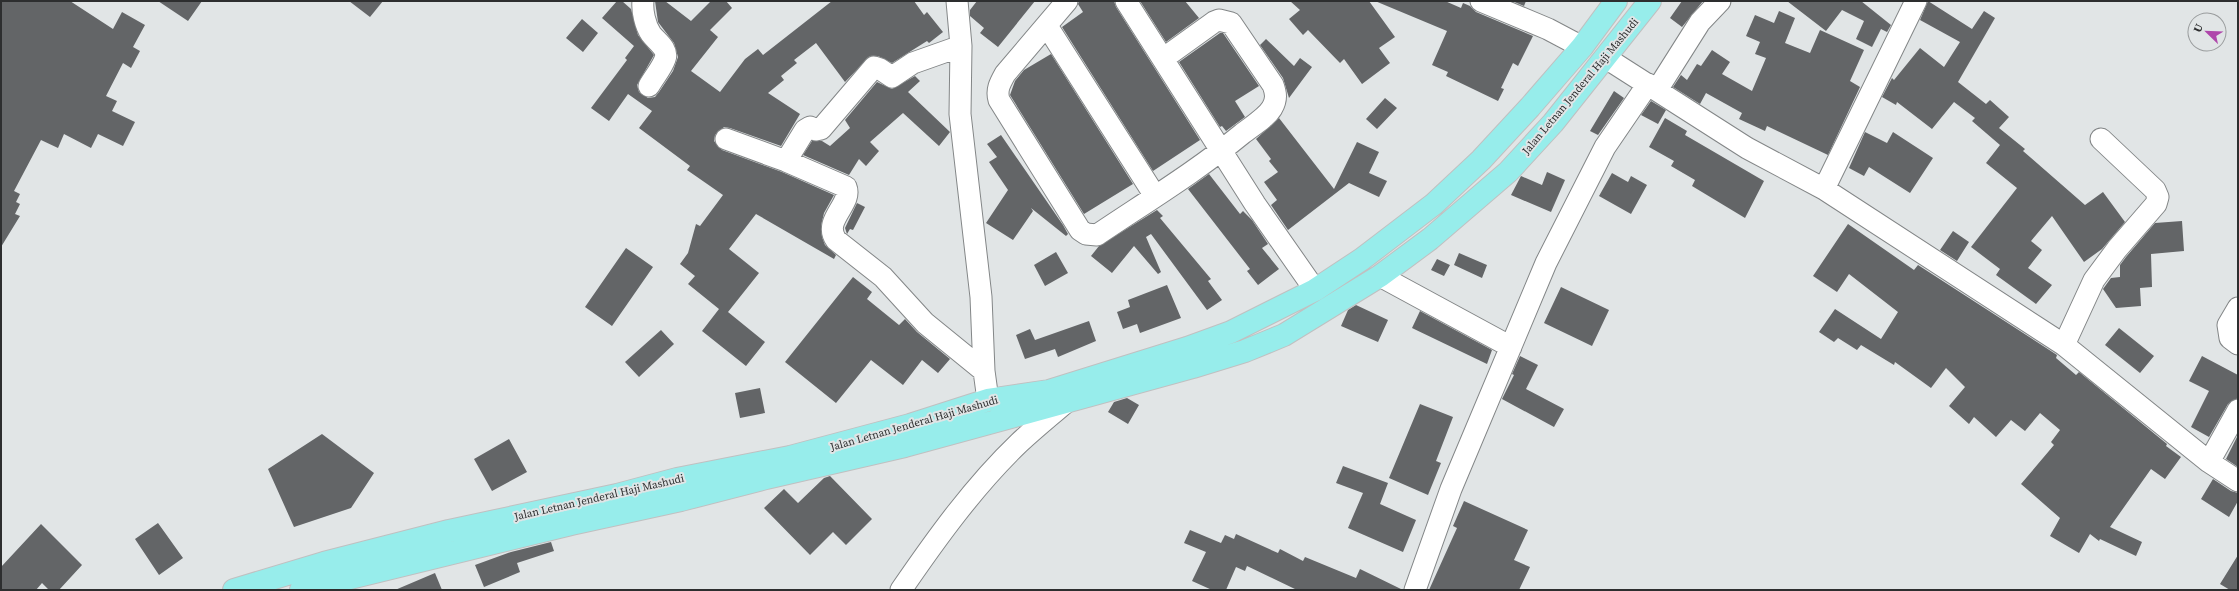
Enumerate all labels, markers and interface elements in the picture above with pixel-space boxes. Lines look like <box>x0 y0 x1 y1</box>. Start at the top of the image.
north arrow <box>2187 12 2227 52</box>
street label: Jalan Letnan Jenderal Haji Mashudi <box>1518 15 1642 158</box>
text: U <box>2190 22 2207 35</box>
street label: Jalan Letnan Jenderal Haji Mashudi <box>828 392 1000 455</box>
street label: Jalan Letnan Jenderal Haji Mashudi <box>512 471 685 525</box>

